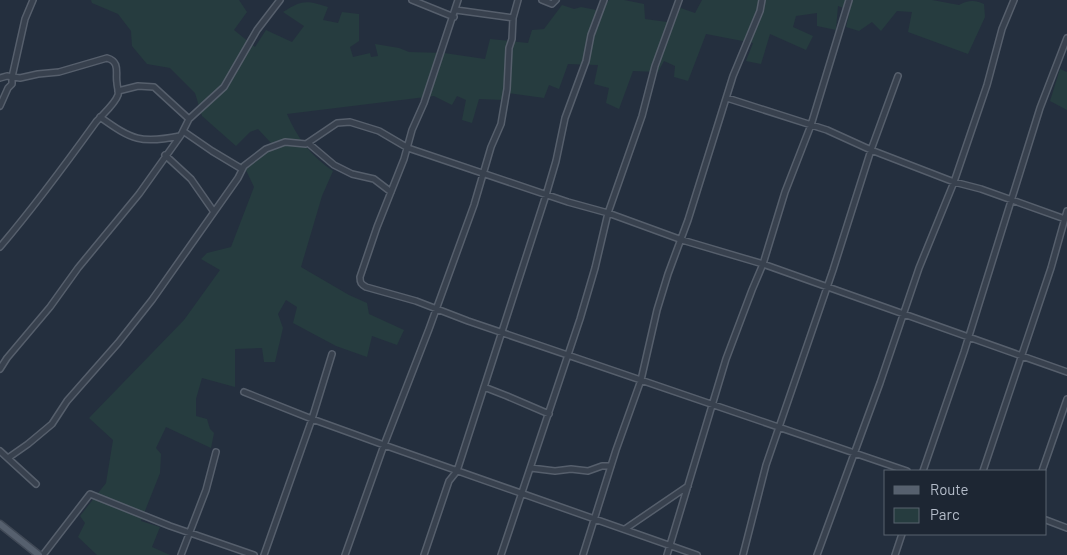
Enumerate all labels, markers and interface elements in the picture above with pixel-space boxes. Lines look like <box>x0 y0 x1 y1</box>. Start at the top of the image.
legend <box>884 470 1047 535</box>
text: Route <box>930 480 969 498</box>
text: Parc <box>930 505 960 523</box>

